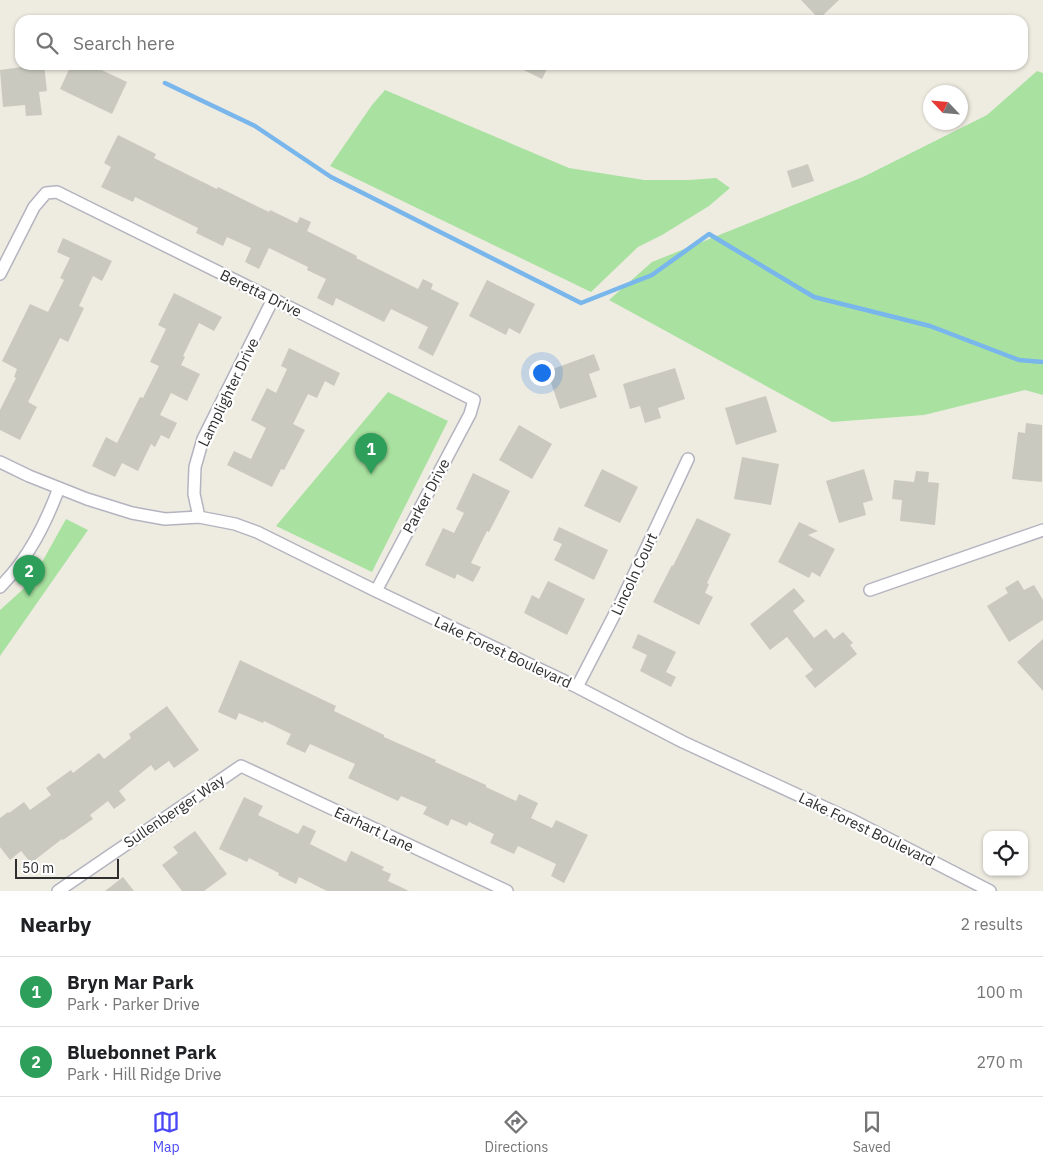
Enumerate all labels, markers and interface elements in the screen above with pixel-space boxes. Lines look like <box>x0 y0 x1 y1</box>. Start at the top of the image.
search box <box>15 15 1028 70</box>
icon: search <box>33 29 61 57</box>
text: Search here <box>73 31 175 55</box>
north arrow <box>923 85 968 130</box>
street label: Beretta Drive <box>217 265 305 321</box>
street label: Lamplighter Drive <box>193 334 263 450</box>
your location <box>529 360 555 386</box>
pin: 1 <box>355 433 387 474</box>
street label: Parker Drive <box>398 455 454 537</box>
street label: Lincoln Court <box>607 530 661 618</box>
pin: 2 <box>13 555 45 596</box>
street label: Lake Forest Boulevard <box>431 612 575 692</box>
street label: Sullenberger Way <box>120 770 229 852</box>
street label: Lake Forest Boulevard <box>796 788 938 870</box>
street label: Earhart Lane <box>331 802 417 856</box>
map controls <box>983 831 1028 876</box>
button: locate <box>983 831 1028 876</box>
scale bar <box>15 856 119 879</box>
text: 50 m <box>22 859 54 877</box>
text: Nearby <box>20 910 91 938</box>
text: 2 results <box>960 914 1023 934</box>
text: Bryn Mar Park <box>67 970 194 994</box>
text: 1 <box>31 982 41 1002</box>
text: 100 m <box>976 982 1023 1002</box>
text: Park · Parker Drive <box>67 994 200 1014</box>
text: Bluebonnet Park <box>67 1040 216 1064</box>
text: 2 <box>31 1052 41 1072</box>
text: 270 m <box>976 1052 1023 1072</box>
text: Park · Hill Ridge Drive <box>67 1064 221 1084</box>
tab: Map <box>152 1108 180 1156</box>
tab: Directions <box>485 1108 548 1156</box>
tab: Saved <box>853 1108 891 1156</box>

